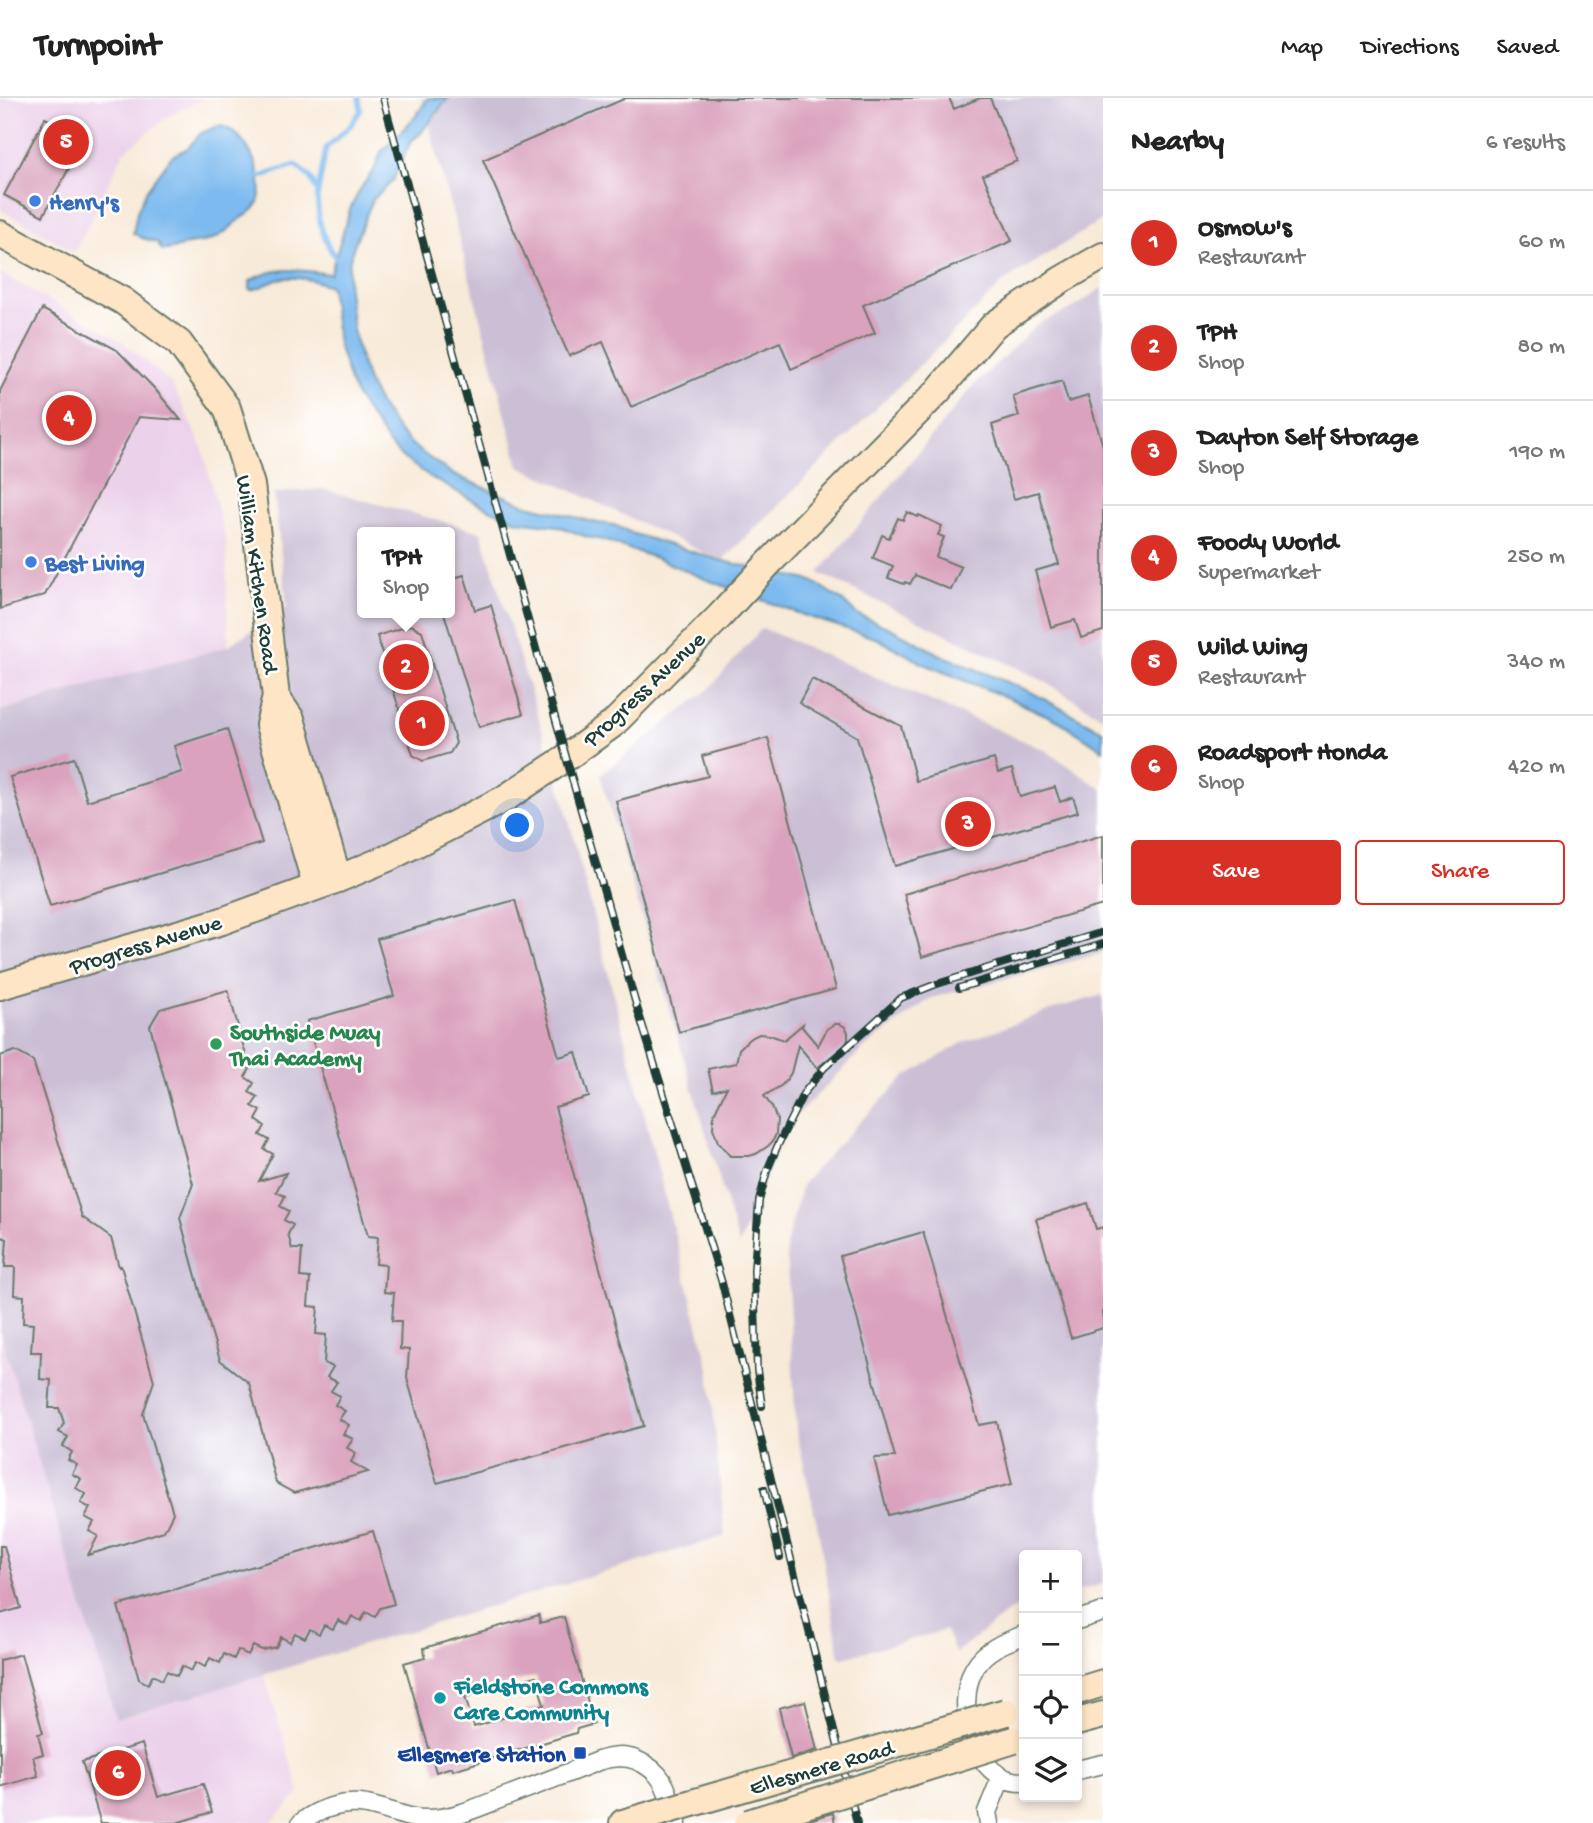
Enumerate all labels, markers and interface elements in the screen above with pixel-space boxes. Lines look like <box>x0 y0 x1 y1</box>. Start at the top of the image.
text: Turnpoint <box>35 29 160 67</box>
text: Map <box>1281 34 1323 63</box>
text: Directions <box>1361 34 1459 63</box>
text: Saved <box>1497 34 1558 63</box>
pin: 5 <box>43 116 89 168</box>
text: Nearby <box>1131 126 1224 161</box>
text: 6 results <box>1486 130 1565 157</box>
place label: Henry's <box>49 191 120 218</box>
marker: Henry's <box>27 193 43 209</box>
text: Osmow's <box>1198 214 1292 245</box>
text: 1 <box>1149 229 1159 256</box>
text: 60 m <box>1519 229 1565 256</box>
text: Restaurant <box>1198 245 1305 272</box>
text: TPH <box>1198 319 1237 350</box>
text: 2 <box>1148 334 1160 361</box>
text: 80 m <box>1518 334 1565 361</box>
text: Shop <box>1198 350 1244 377</box>
pin: 4 <box>46 392 92 444</box>
text: Dayton Self Storage <box>1198 424 1418 455</box>
text: 3 <box>1148 439 1160 466</box>
text: 190 m <box>1509 439 1565 466</box>
text: Shop <box>1198 455 1244 482</box>
street label: William Kitchen Road <box>228 474 283 677</box>
popup <box>357 527 455 618</box>
text: Foody World <box>1198 529 1338 560</box>
text: TPH <box>383 544 422 575</box>
text: 4 <box>1149 544 1159 571</box>
text: 250 m <box>1507 544 1565 571</box>
place label: Best Living <box>44 552 144 579</box>
marker: Best Living <box>23 554 39 570</box>
text: Supermarket <box>1198 560 1320 587</box>
text: Shop <box>383 575 429 602</box>
street label: Progress Avenue <box>578 626 713 755</box>
text: Wild Wing <box>1198 634 1308 665</box>
pin: 2 <box>383 641 429 693</box>
text: 5 <box>1148 649 1160 676</box>
text: 340 m <box>1507 649 1565 676</box>
text: Restaurant <box>1198 665 1305 692</box>
pin: 1 <box>399 697 445 749</box>
text: Roadsport Honda <box>1198 739 1387 770</box>
text: 6 <box>1148 754 1160 781</box>
text: 420 m <box>1508 754 1565 781</box>
text: Shop <box>1198 770 1244 797</box>
pin: 3 <box>945 798 991 850</box>
your location <box>500 808 534 842</box>
button: Save <box>1131 840 1341 905</box>
button: Share <box>1355 840 1565 905</box>
street label: Progress Avenue <box>66 910 226 983</box>
place label: Southside Muay Thai Academy <box>228 1021 381 1074</box>
marker: Southside Muay Thai Academy <box>208 1036 224 1052</box>
map controls <box>1019 1550 1082 1802</box>
button: + <box>1019 1550 1082 1613</box>
button: − <box>1019 1613 1082 1676</box>
place label: Fieldstone Commons Care Community <box>453 1675 649 1728</box>
button: locate <box>1019 1676 1082 1739</box>
marker: Fieldstone Commons Care Community <box>432 1690 448 1706</box>
street label: Ellesmere Road <box>747 1735 899 1803</box>
button: layers <box>1019 1739 1082 1802</box>
place label: Ellesmere Station <box>397 1743 567 1770</box>
marker: Ellesmere Station <box>572 1745 588 1761</box>
pin: 6 <box>95 1747 141 1799</box>

